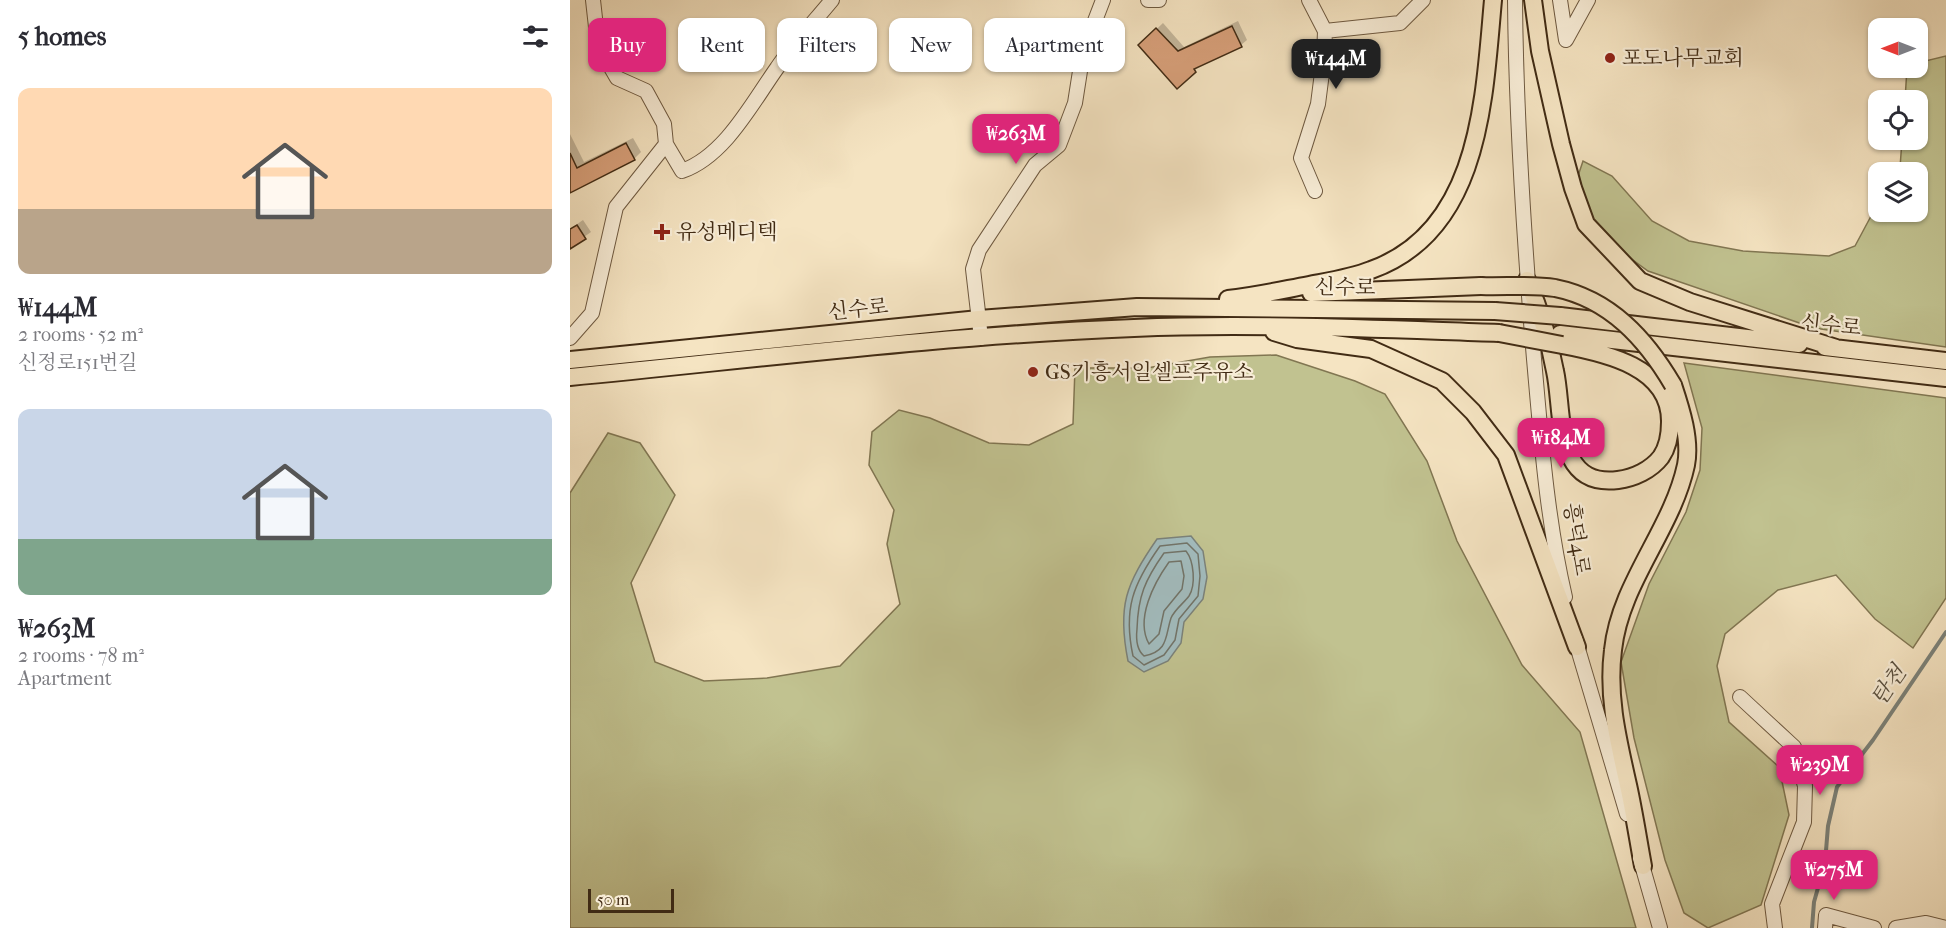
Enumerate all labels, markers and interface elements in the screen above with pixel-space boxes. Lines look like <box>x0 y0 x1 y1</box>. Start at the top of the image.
chip: Buy <box>588 18 666 72</box>
chip: Rent <box>678 18 765 72</box>
chip: Filters <box>777 18 877 72</box>
chip: New <box>889 18 972 72</box>
chip: Apartment <box>984 18 1125 72</box>
north arrow <box>1868 18 1928 78</box>
map controls <box>1868 18 1928 222</box>
icon: filters <box>519 20 552 53</box>
text: 5 homes <box>18 21 106 52</box>
pin: ₩144M <box>1294 39 1378 90</box>
place label: 포도나무교회 <box>1622 46 1744 70</box>
text: ₩144M <box>1306 47 1366 70</box>
marker: 포도나무교회 <box>1603 51 1617 65</box>
button: locate <box>1868 90 1928 150</box>
pin: ₩263M <box>974 114 1058 165</box>
text: ₩263M <box>986 122 1046 145</box>
icon: home <box>231 127 339 235</box>
button: layers <box>1868 162 1928 222</box>
place label: 유성메디텍 <box>676 220 777 244</box>
marker: 유성메디텍 <box>653 223 671 241</box>
street label: 신수로 <box>1314 274 1376 300</box>
text: ₩144M <box>18 292 97 323</box>
street label: 신수로 <box>826 294 890 324</box>
street label: 신수로 <box>1799 310 1863 340</box>
text: 2 rooms · 52 m² <box>18 323 143 346</box>
text: 신정로151번길 <box>18 351 137 374</box>
place label: GS기흥서일셀프주유소 <box>1045 360 1253 384</box>
marker: GS기흥서일셀프주유소 <box>1026 365 1040 379</box>
pin: ₩184M <box>1519 418 1603 469</box>
text: ₩184M <box>1532 426 1590 449</box>
icon: home <box>231 448 339 556</box>
street label: 흥덕4로 <box>1559 501 1595 577</box>
text: ₩263M <box>18 613 95 644</box>
text: 2 rooms · 78 m² <box>18 644 144 667</box>
water label: 탄천 <box>1866 659 1913 710</box>
text: Apartment <box>18 667 112 690</box>
pin: ₩239M <box>1778 745 1862 796</box>
text: ₩239M <box>1790 753 1850 776</box>
pin: ₩275M <box>1792 850 1876 901</box>
text: ₩275M <box>1805 858 1863 881</box>
scale bar <box>588 886 674 914</box>
text: 50 m <box>597 890 629 909</box>

